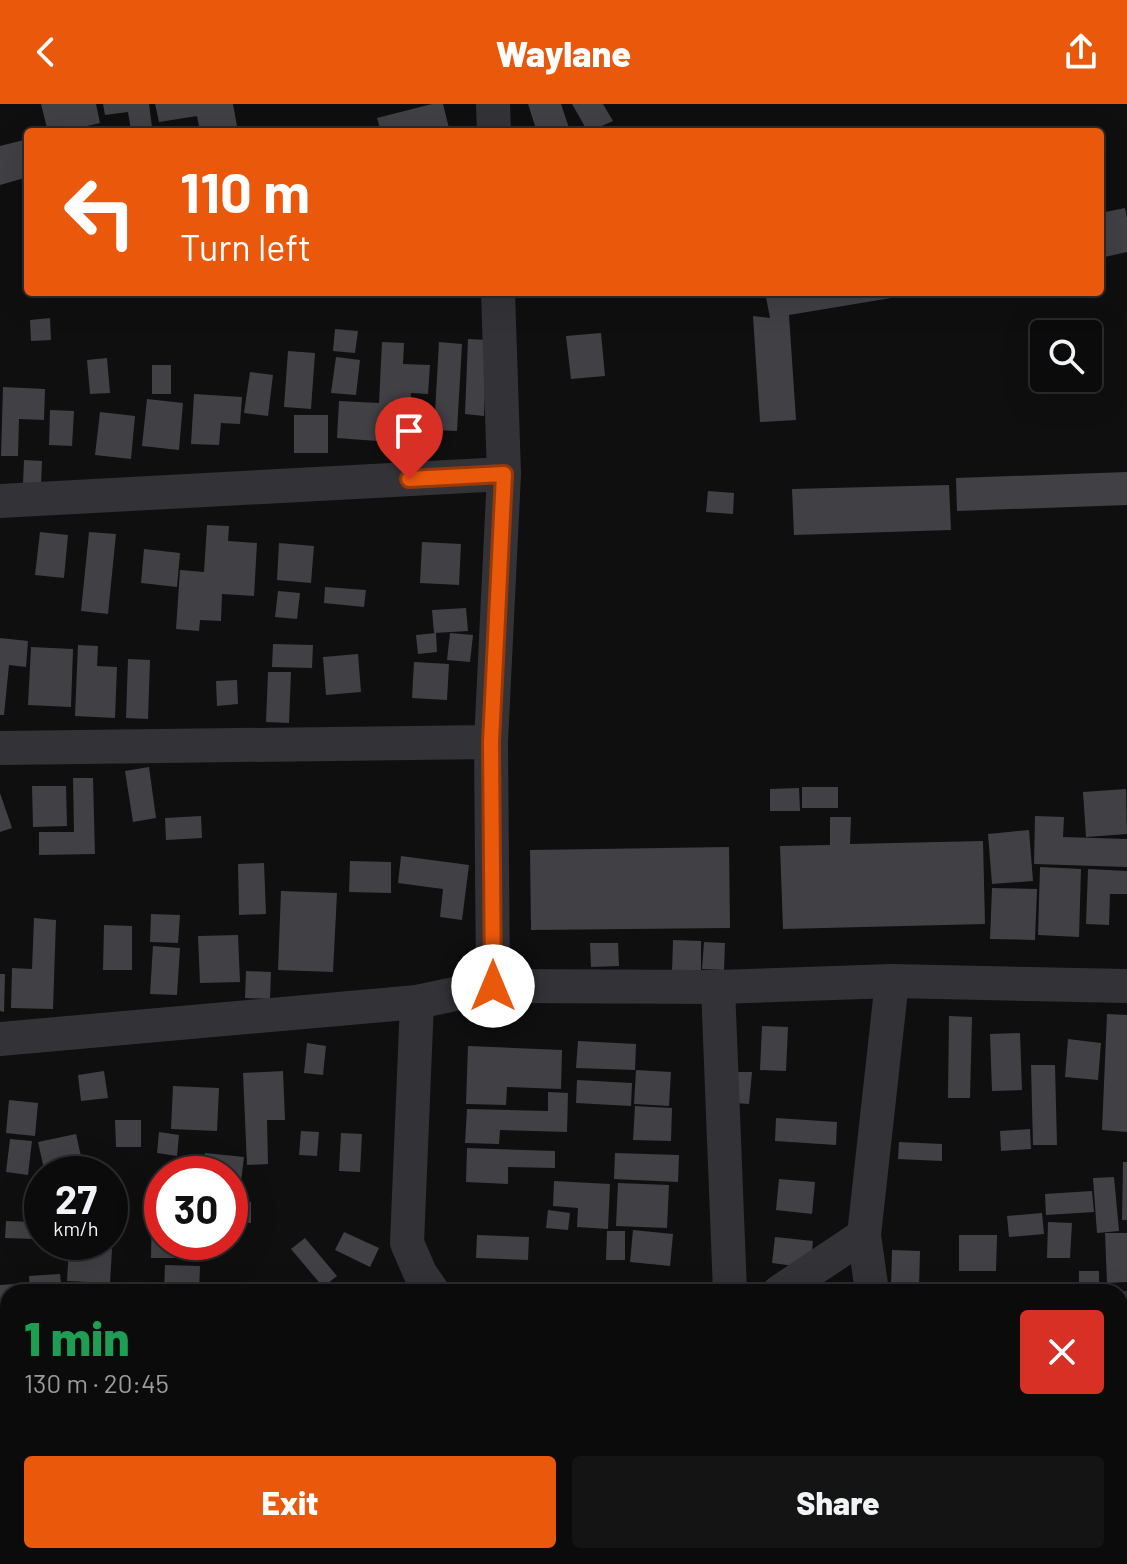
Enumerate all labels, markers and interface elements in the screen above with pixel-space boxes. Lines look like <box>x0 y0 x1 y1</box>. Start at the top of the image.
icon: back <box>24 30 68 74</box>
icon: share <box>1059 30 1103 74</box>
text: Waylane <box>496 31 631 74</box>
text: 110 m <box>180 157 310 224</box>
icon: left <box>48 160 152 264</box>
text: Turn left <box>180 225 311 268</box>
map controls <box>1030 320 1102 392</box>
button: search <box>1030 320 1102 392</box>
pin <box>375 397 443 479</box>
icon: arrive <box>387 409 431 453</box>
position arrow <box>451 944 535 1028</box>
speed limit sign: 30 <box>144 1156 248 1260</box>
text: 27 <box>55 1174 97 1222</box>
text: km/h <box>53 1216 99 1240</box>
text: 1 min <box>24 1308 130 1366</box>
button: close <box>1020 1310 1104 1394</box>
text: 130 m · 20:45 <box>24 1367 169 1398</box>
button: Exit <box>24 1456 556 1548</box>
button: Share <box>572 1456 1104 1548</box>

